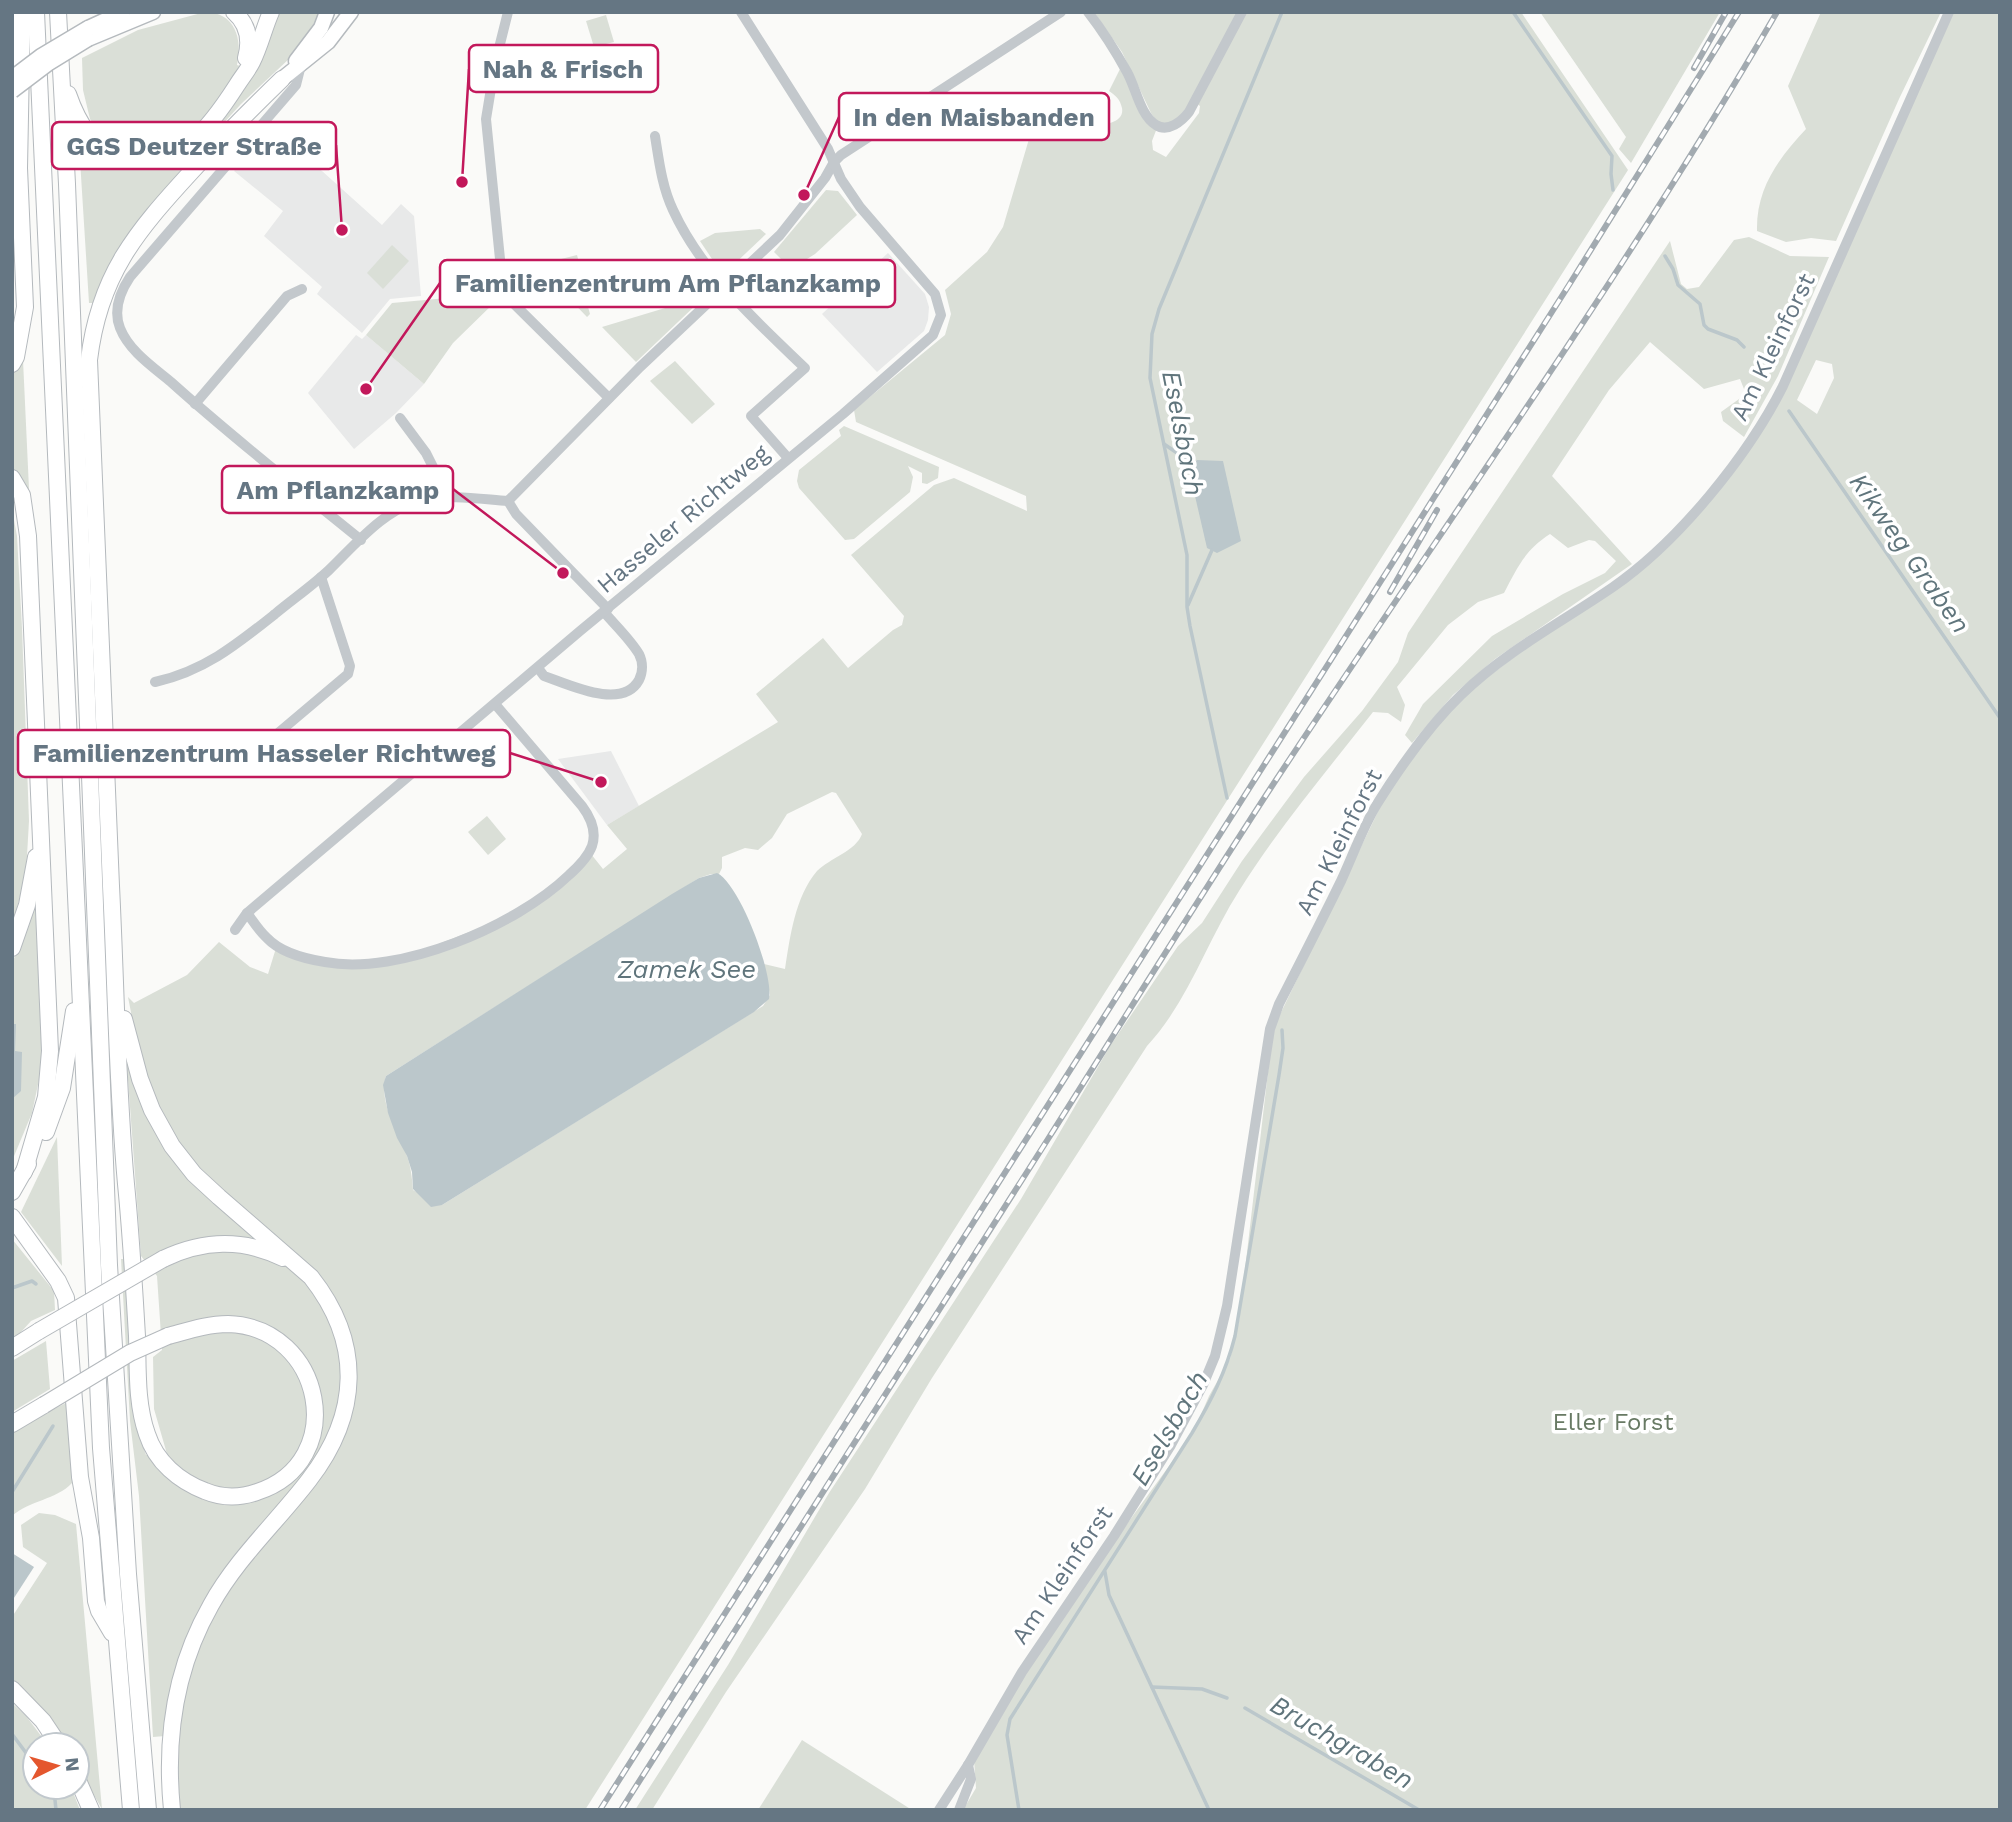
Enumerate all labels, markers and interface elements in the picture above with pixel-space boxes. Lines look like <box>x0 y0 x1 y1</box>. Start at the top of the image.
callout: Nah & Frisch <box>469 45 658 92</box>
text: Nah & Frisch <box>483 54 643 84</box>
callout: In den Maisbanden <box>839 93 1109 140</box>
text: In den Maisbanden <box>853 102 1095 132</box>
callout: GGS Deutzer Straße <box>52 122 336 169</box>
text: GGS Deutzer Straße <box>66 131 322 161</box>
callout: Familienzentrum Am Pflanzkamp <box>440 260 895 307</box>
text: Familienzentrum Am Pflanzkamp <box>455 268 881 298</box>
street label: Am Kleinforst <box>1725 269 1821 425</box>
water label: Eselsbach <box>1156 368 1210 498</box>
street label: Hasseler Richtweg <box>591 439 775 599</box>
callout: Am Pflanzkamp <box>222 466 453 513</box>
water label: Kikweg Graben <box>1844 467 1976 639</box>
text: Am Pflanzkamp <box>237 475 439 505</box>
callout: Familienzentrum Hasseler Richtweg <box>18 730 510 777</box>
text: Familienzentrum Hasseler Richtweg <box>32 738 496 768</box>
street label: Am Kleinforst <box>1290 764 1388 920</box>
water label: Zamek See <box>617 954 756 984</box>
water label: Eselsbach <box>1124 1366 1214 1490</box>
park label: Eller Forst <box>1553 1408 1673 1436</box>
street label: Am Kleinforst <box>1006 1501 1118 1649</box>
water label: Bruchgraben <box>1265 1689 1419 1795</box>
north arrow <box>21 1731 91 1801</box>
text: N <box>60 1757 85 1773</box>

